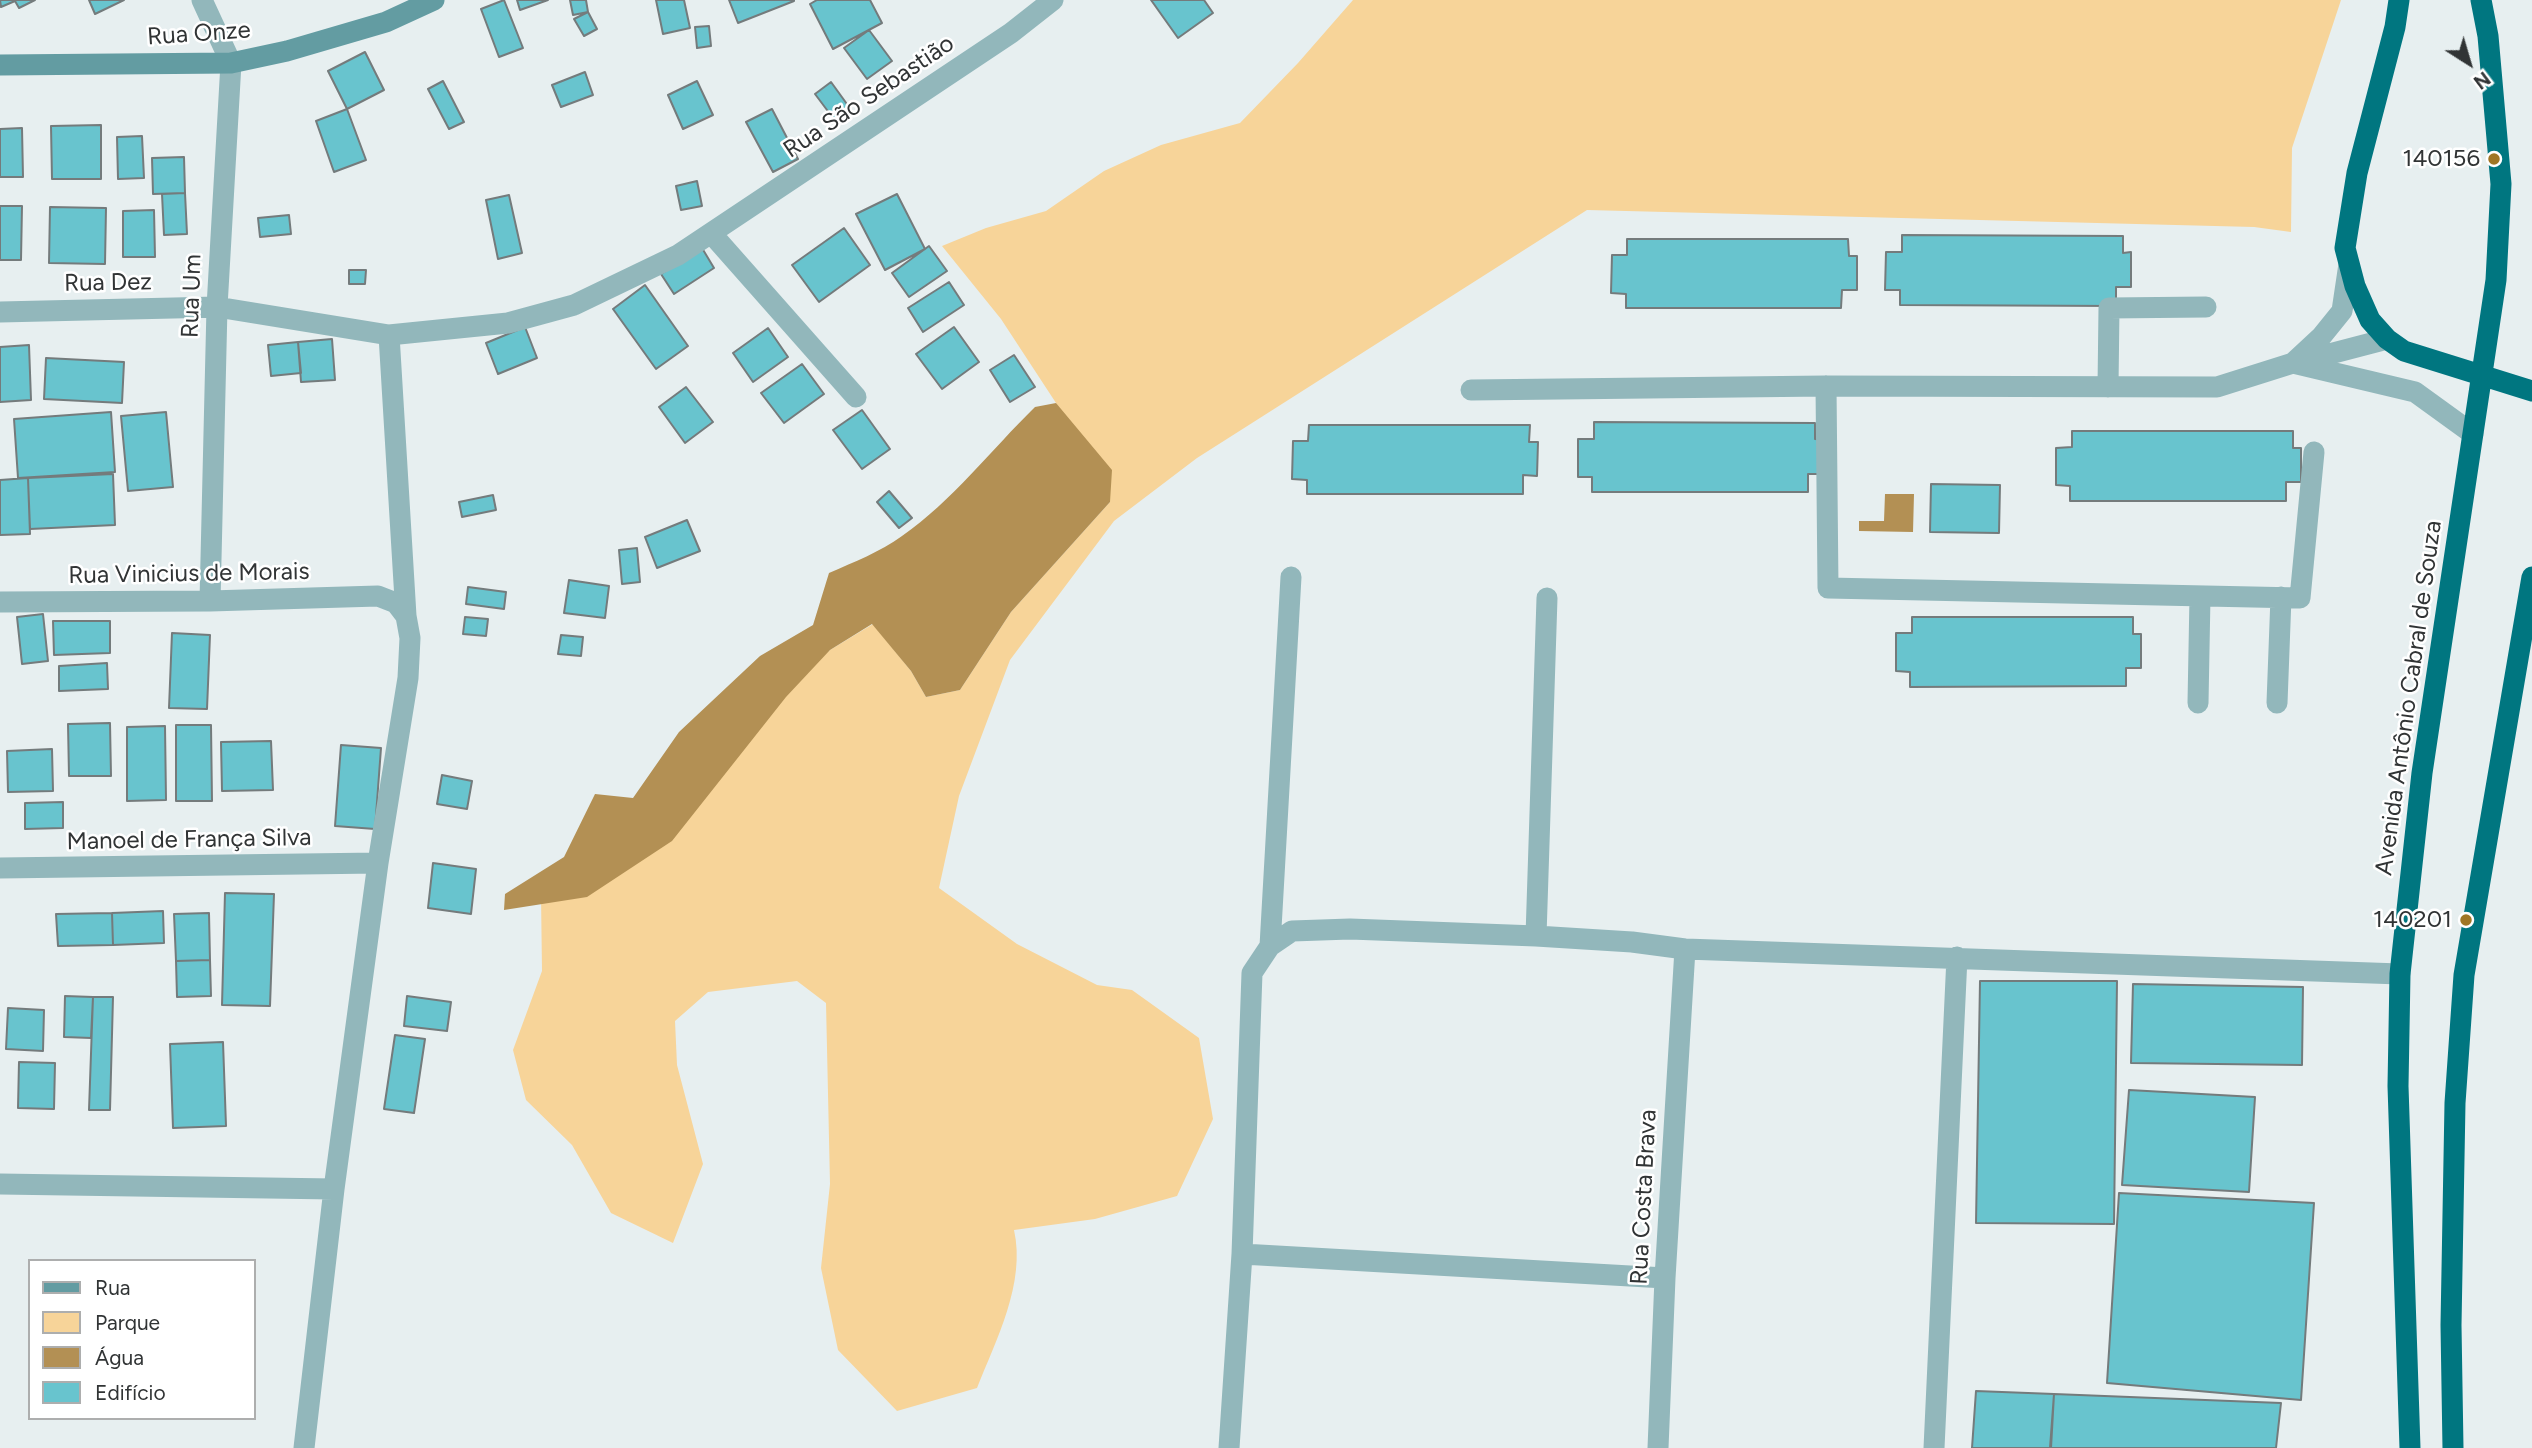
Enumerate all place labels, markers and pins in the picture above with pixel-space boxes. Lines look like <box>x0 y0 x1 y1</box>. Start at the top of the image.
place label: 140156 <box>2403 145 2480 173</box>
marker: 140156 <box>2486 151 2502 167</box>
place label: 140201 <box>2373 906 2452 934</box>
marker: 140201 <box>2458 912 2474 928</box>

